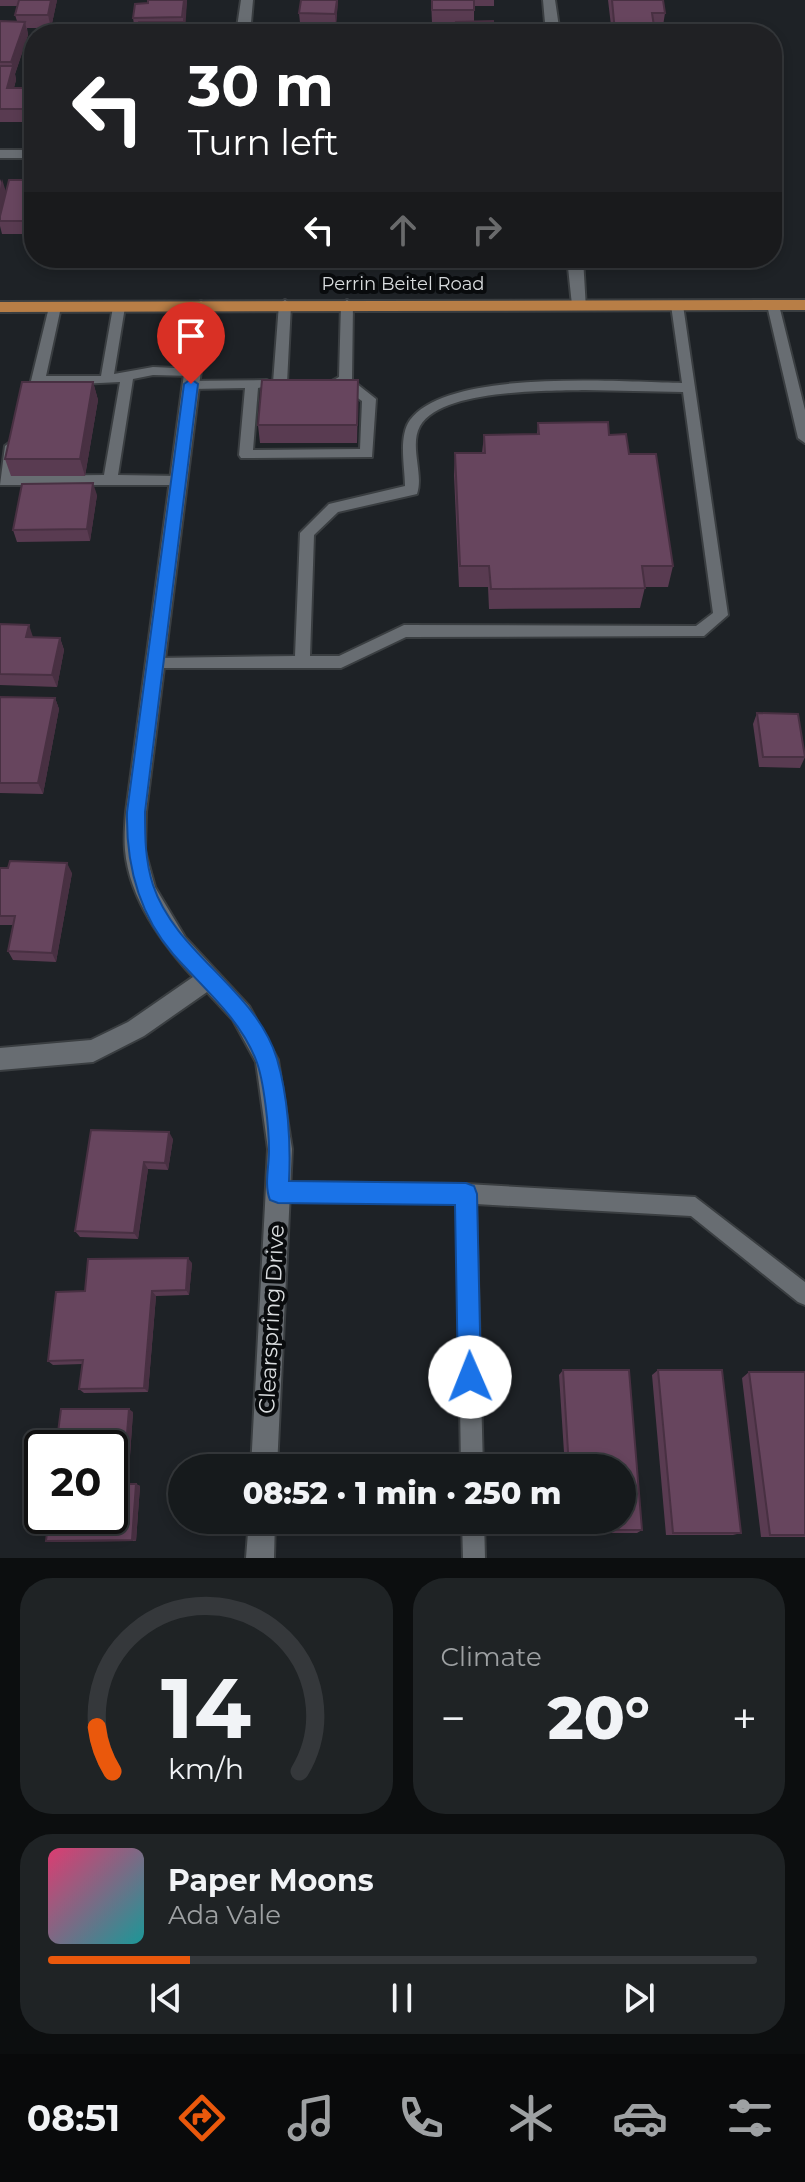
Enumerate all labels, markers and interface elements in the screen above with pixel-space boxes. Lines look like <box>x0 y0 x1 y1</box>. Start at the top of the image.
text: 30 m <box>188 52 334 120</box>
icon: left <box>56 56 160 160</box>
text: Turn left <box>188 120 339 164</box>
icon: left <box>297 208 341 252</box>
icon: ahead <box>381 208 425 252</box>
icon: right <box>465 208 509 252</box>
street label: Perrin Beitel Road <box>321 273 485 295</box>
pin <box>157 302 225 384</box>
icon: arrive <box>169 314 213 358</box>
street label: Clearspring Drive <box>253 1224 290 1414</box>
position arrow <box>428 1335 512 1419</box>
speed limit sign: 20 <box>24 1430 128 1534</box>
text: 08:52 · 1 min · 250 m <box>243 1475 561 1512</box>
text: Climate <box>441 1641 542 1673</box>
text: 14 <box>161 1657 251 1759</box>
text: 20° <box>548 1681 650 1754</box>
text: − <box>441 1691 466 1745</box>
text: + <box>732 1691 757 1745</box>
text: km/h <box>168 1751 244 1786</box>
text: Paper Moons <box>168 1862 374 1899</box>
text: Ada Vale <box>168 1899 281 1931</box>
icon: previous <box>144 1976 188 2020</box>
icon: pause <box>380 1976 424 2020</box>
icon: next <box>617 1976 661 2020</box>
icon: directions <box>174 2090 230 2146</box>
icon: music <box>283 2090 339 2146</box>
icon: phone <box>393 2090 449 2146</box>
icon: climate <box>503 2090 559 2146</box>
icon: car <box>612 2090 668 2146</box>
icon: filters <box>722 2090 778 2146</box>
text: 08:51 <box>27 2096 120 2140</box>

